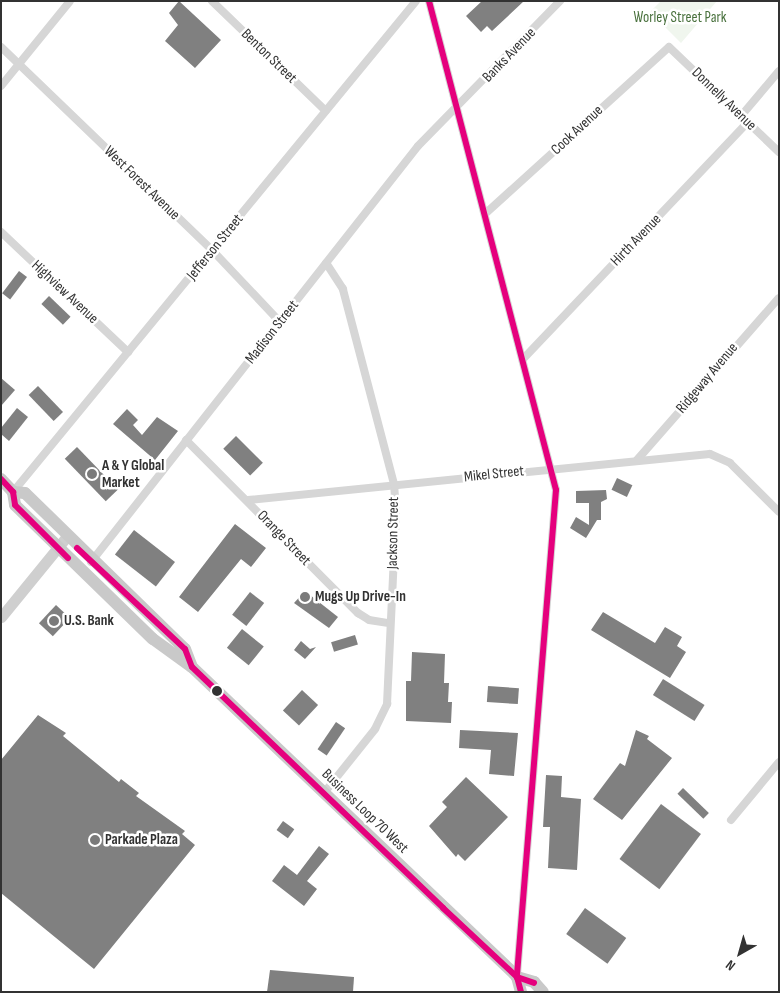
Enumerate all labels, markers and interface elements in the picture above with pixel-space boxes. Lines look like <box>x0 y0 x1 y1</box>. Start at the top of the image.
park label: Worley Street Park <box>634 9 726 27</box>
street label: Banks Avenue <box>479 24 539 86</box>
street label: Benton Street <box>237 25 301 87</box>
street label: Donnelly Avenue <box>688 64 760 134</box>
street label: Cook Avenue <box>547 101 607 159</box>
street label: West Forest Avenue <box>100 142 184 224</box>
street label: Jefferson Street <box>183 210 247 284</box>
street label: Hirth Avenue <box>607 210 665 270</box>
street label: Highview Avenue <box>28 256 102 328</box>
street label: Madison Street <box>242 297 302 367</box>
street label: Ridgeway Avenue <box>672 339 742 417</box>
place label: A & Y Global Market <box>102 456 164 491</box>
street label: Mikel Street <box>463 462 525 486</box>
marker: A & Y Global Market <box>86 468 98 480</box>
street label: Jackson Street <box>383 497 403 569</box>
street label: Orange Street <box>253 507 315 569</box>
place label: Mugs Up Drive-In <box>315 588 406 606</box>
marker: Mugs Up Drive-In <box>299 591 311 603</box>
place label: U.S. Bank <box>64 612 114 630</box>
marker: U.S. Bank <box>48 615 60 627</box>
unlabelled marker <box>212 686 222 696</box>
street label: Business Loop 70 West <box>318 765 412 857</box>
place label: Parkade Plaza <box>105 831 178 849</box>
marker: Parkade Plaza <box>89 834 101 846</box>
north arrow <box>715 928 765 978</box>
text: N <box>722 956 739 974</box>

